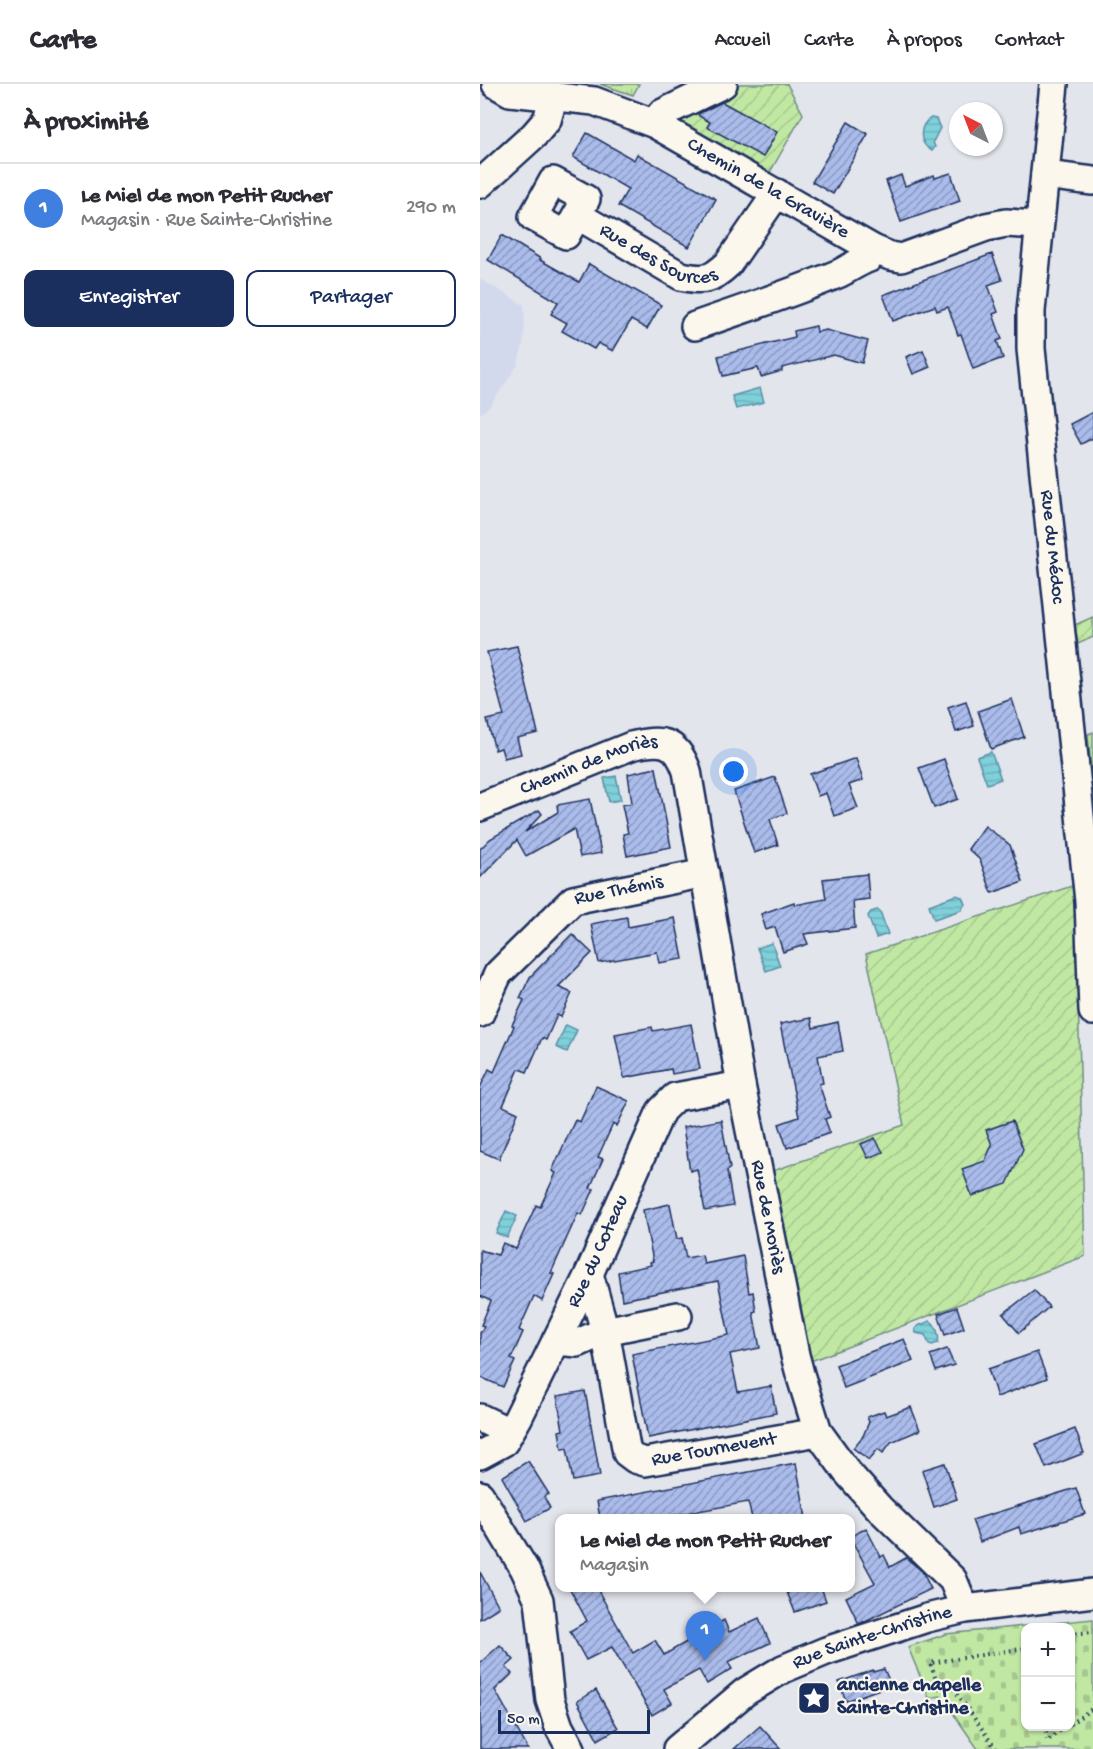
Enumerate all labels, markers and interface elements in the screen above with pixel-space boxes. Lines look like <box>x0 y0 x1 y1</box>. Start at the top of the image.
text: Carte <box>30 25 97 58</box>
text: Accueil <box>714 29 771 54</box>
text: Carte <box>804 29 854 54</box>
text: À propos <box>887 29 962 54</box>
text: Contact <box>995 29 1063 54</box>
north arrow <box>949 102 1003 156</box>
text: À proximité <box>24 108 148 139</box>
street label: Chemin de la Gravière <box>683 133 854 245</box>
text: Le Miel de mon Petit Rucher <box>81 184 331 210</box>
text: 1 <box>39 197 48 220</box>
text: 290 m <box>406 197 456 220</box>
text: Magasin · Rue Sainte-Christine <box>81 210 332 233</box>
street label: Rue des Sources <box>595 219 722 290</box>
button: Enregistrer <box>24 270 234 327</box>
button: Partager <box>246 270 456 327</box>
street label: Rue du Médoc <box>1034 489 1069 606</box>
street label: Chemin de Moriès <box>517 731 658 801</box>
your location <box>719 757 748 786</box>
street label: Rue Thémis <box>573 870 666 911</box>
street label: Rue de Moriès <box>745 1158 790 1276</box>
street label: Rue du Coteau <box>563 1191 634 1312</box>
street label: Rue Tournevent <box>650 1428 780 1472</box>
popup <box>555 1514 855 1592</box>
text: Le Miel de mon Petit Rucher <box>580 1529 830 1555</box>
text: Magasin <box>580 1555 649 1578</box>
street label: Rue Sainte-Christine <box>789 1601 955 1675</box>
pin: 1 <box>686 1612 724 1661</box>
map controls <box>1021 1623 1075 1731</box>
button: + <box>1021 1623 1075 1677</box>
place label: ancienne chapelle Sainte-Christine <box>836 1675 982 1721</box>
button: − <box>1021 1677 1075 1731</box>
place icon: ancienne chapelle Sainte-Christine <box>796 1680 832 1716</box>
scale bar <box>498 1707 650 1734</box>
text: 50 m <box>507 1711 540 1730</box>

